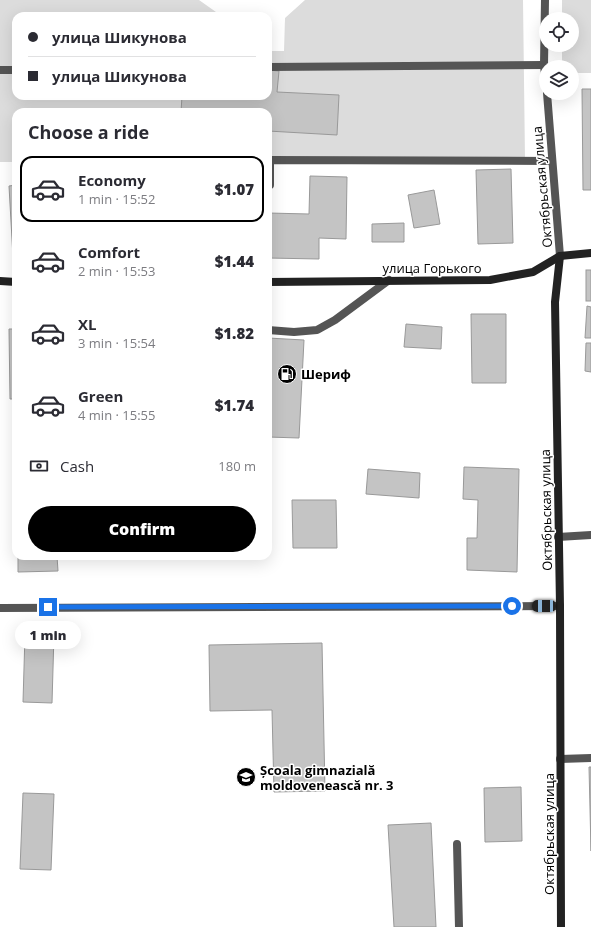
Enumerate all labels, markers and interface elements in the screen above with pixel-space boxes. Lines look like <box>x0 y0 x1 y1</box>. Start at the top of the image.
map controls <box>539 12 579 100</box>
button: locate <box>539 12 579 52</box>
text: улица Шикунова <box>52 27 187 47</box>
button: layers <box>539 60 579 100</box>
text: улица Шикунова <box>52 66 187 86</box>
text: Choose a ride <box>28 120 149 144</box>
street label: Октябрьская улица <box>528 126 556 248</box>
text: Economy <box>78 170 146 190</box>
icon: car <box>30 171 66 207</box>
text: $1.07 <box>215 179 254 199</box>
text: 1 min · 15:52 <box>78 190 155 208</box>
text: Comfort <box>78 242 140 262</box>
icon: car <box>30 243 66 279</box>
text: $1.44 <box>215 251 254 271</box>
street label: улица Горького <box>382 259 482 277</box>
text: 2 min · 15:53 <box>78 262 155 280</box>
text: XL <box>78 314 96 334</box>
icon: car <box>30 315 66 351</box>
text: $1.82 <box>215 323 254 343</box>
text: 3 min · 15:54 <box>78 334 155 352</box>
fuel station icon: Шериф <box>276 363 298 385</box>
place label: Шериф <box>301 365 351 383</box>
text: Green <box>78 386 123 406</box>
icon: car <box>30 387 66 423</box>
text: $1.74 <box>215 395 254 415</box>
text: 4 min · 15:55 <box>78 406 155 424</box>
street label: Октябрьская улица <box>536 449 556 571</box>
icon: cash <box>28 455 50 477</box>
text: Cash <box>60 456 94 476</box>
text: 180 m <box>218 457 256 475</box>
button: Confirm <box>28 506 256 552</box>
route start <box>503 597 521 615</box>
route end <box>39 598 57 616</box>
car <box>532 600 556 612</box>
callout: 1 min <box>15 621 81 649</box>
text: 1 min <box>30 626 66 644</box>
place label: Școala gimnazială moldovenească nr. 3 <box>260 761 394 794</box>
school or university icon: Școala gimnazială moldovenească nr. 3 <box>235 766 257 788</box>
street label: Октябрьская улица <box>540 773 558 895</box>

